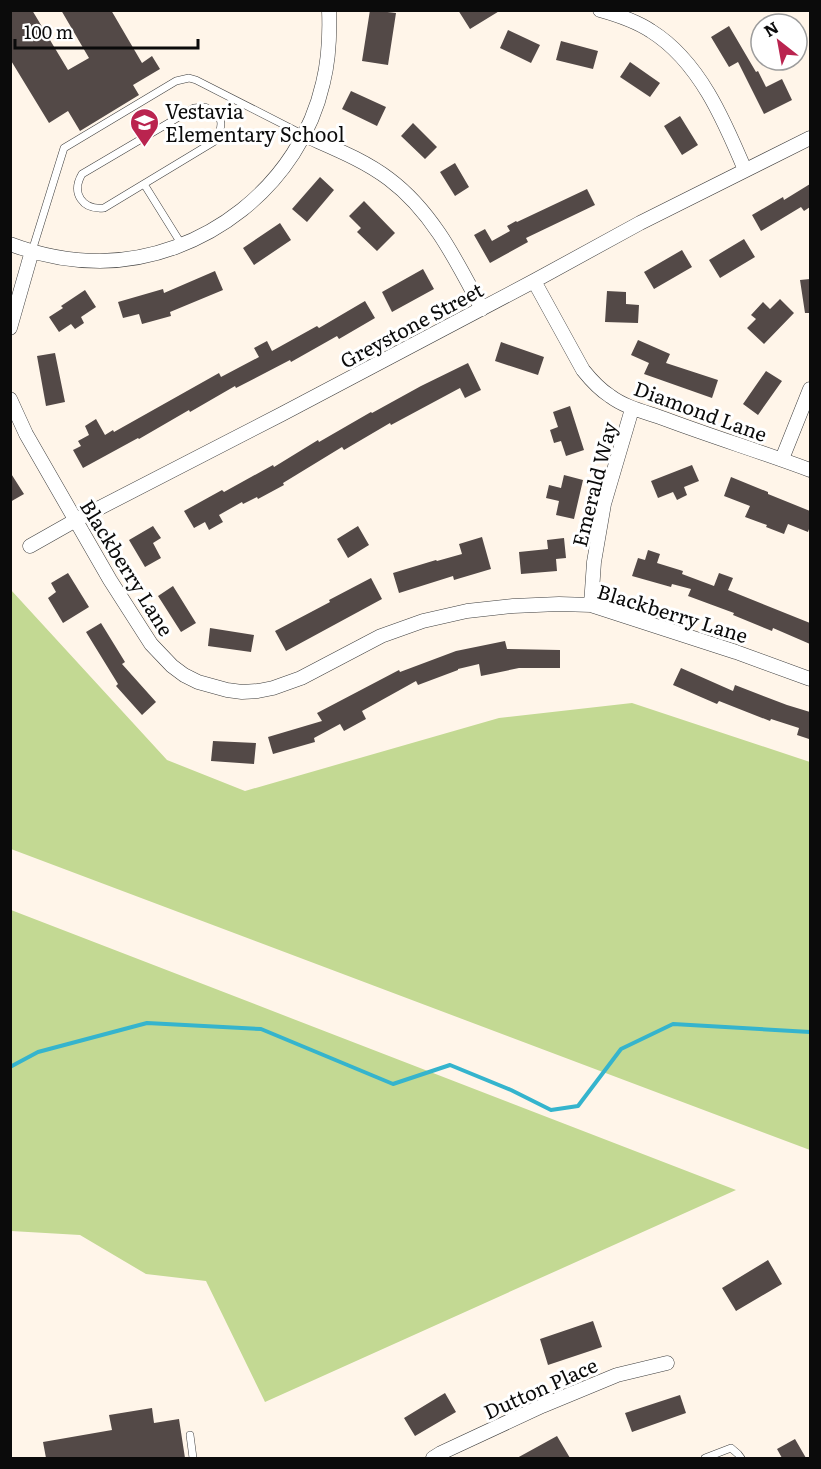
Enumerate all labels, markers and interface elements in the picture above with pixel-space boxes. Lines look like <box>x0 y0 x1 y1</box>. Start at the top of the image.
scale bar <box>15 12 198 50</box>
north arrow <box>749 12 809 72</box>
text: N <box>759 15 783 42</box>
text: 100 m <box>24 18 73 45</box>
place label: Vestavia Elementary School <box>165 95 345 148</box>
school or university icon: Vestavia Elementary School <box>128 106 160 148</box>
street label: Greystone Street <box>334 274 488 374</box>
street label: Diamond Lane <box>630 372 772 448</box>
street label: Emerald Way <box>563 418 623 550</box>
street label: Blackberry Lane <box>74 493 182 641</box>
street label: Blackberry Lane <box>594 575 752 649</box>
street label: Dutton Place <box>478 1349 602 1425</box>

